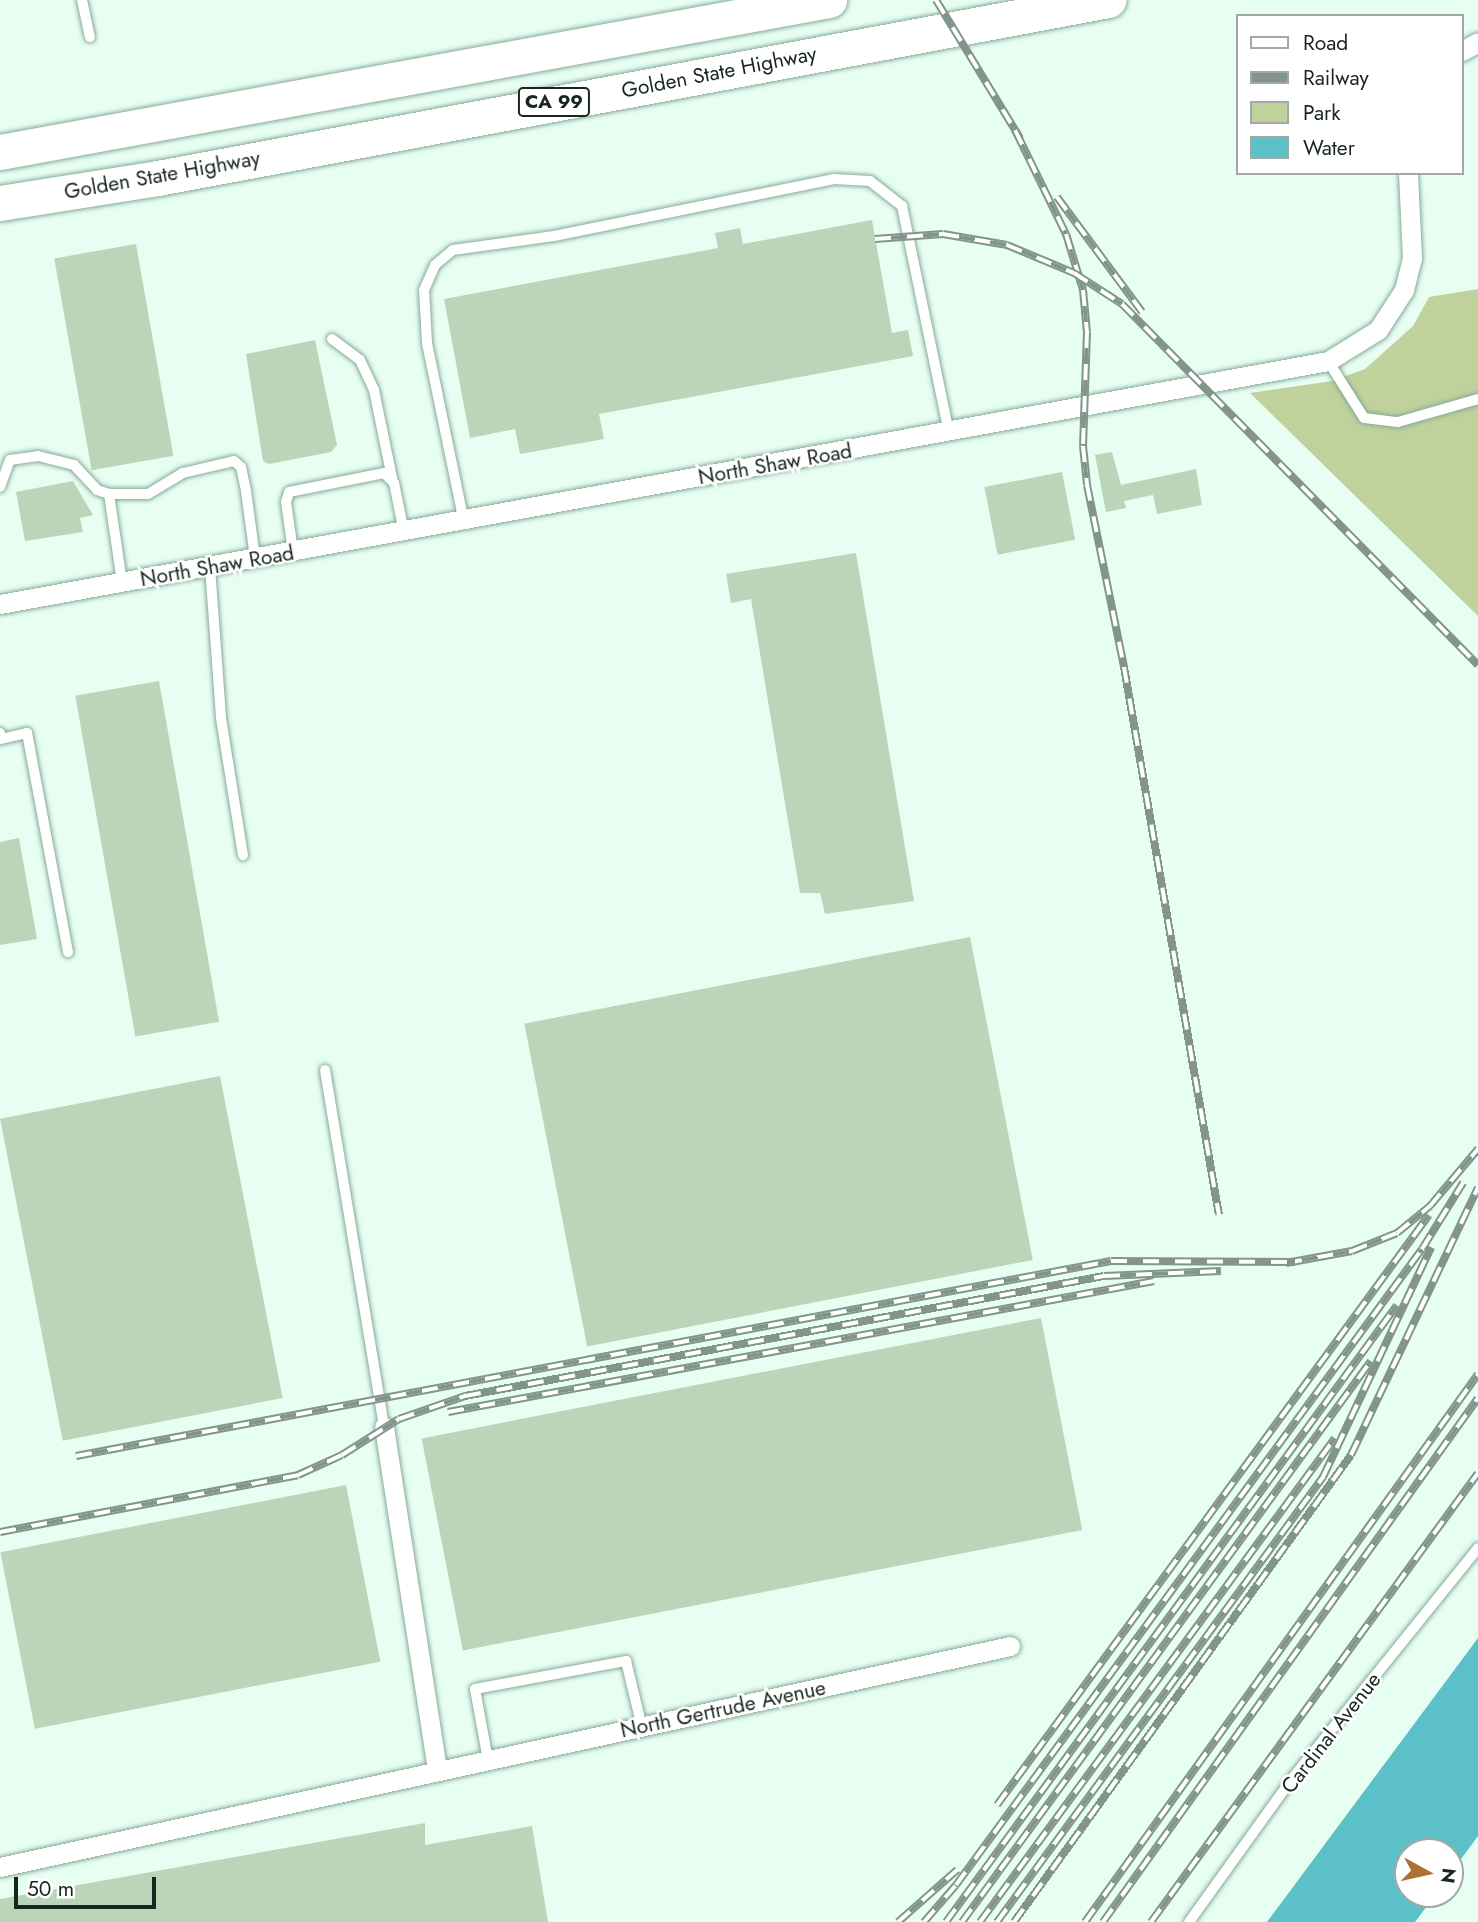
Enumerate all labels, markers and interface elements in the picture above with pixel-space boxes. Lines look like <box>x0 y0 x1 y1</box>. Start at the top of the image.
legend <box>1236 14 1464 175</box>
text: Road <box>1303 28 1348 58</box>
street label: Golden State Highway <box>619 41 819 103</box>
text: Railway <box>1303 63 1369 93</box>
road number: CA 99 <box>517 86 591 118</box>
text: Park <box>1303 98 1340 128</box>
text: Water <box>1303 133 1355 163</box>
street label: Golden State Highway <box>62 145 262 205</box>
street label: North Shaw Road <box>696 438 854 490</box>
street label: North Shaw Road <box>138 540 296 592</box>
street label: Cardinal Avenue <box>1276 1667 1386 1799</box>
street label: North Gertrude Avenue <box>618 1675 828 1743</box>
north arrow <box>1394 1838 1464 1908</box>
scale bar <box>18 1862 159 1906</box>
text: N <box>1434 1866 1463 1885</box>
text: 50 m <box>27 1874 74 1904</box>

